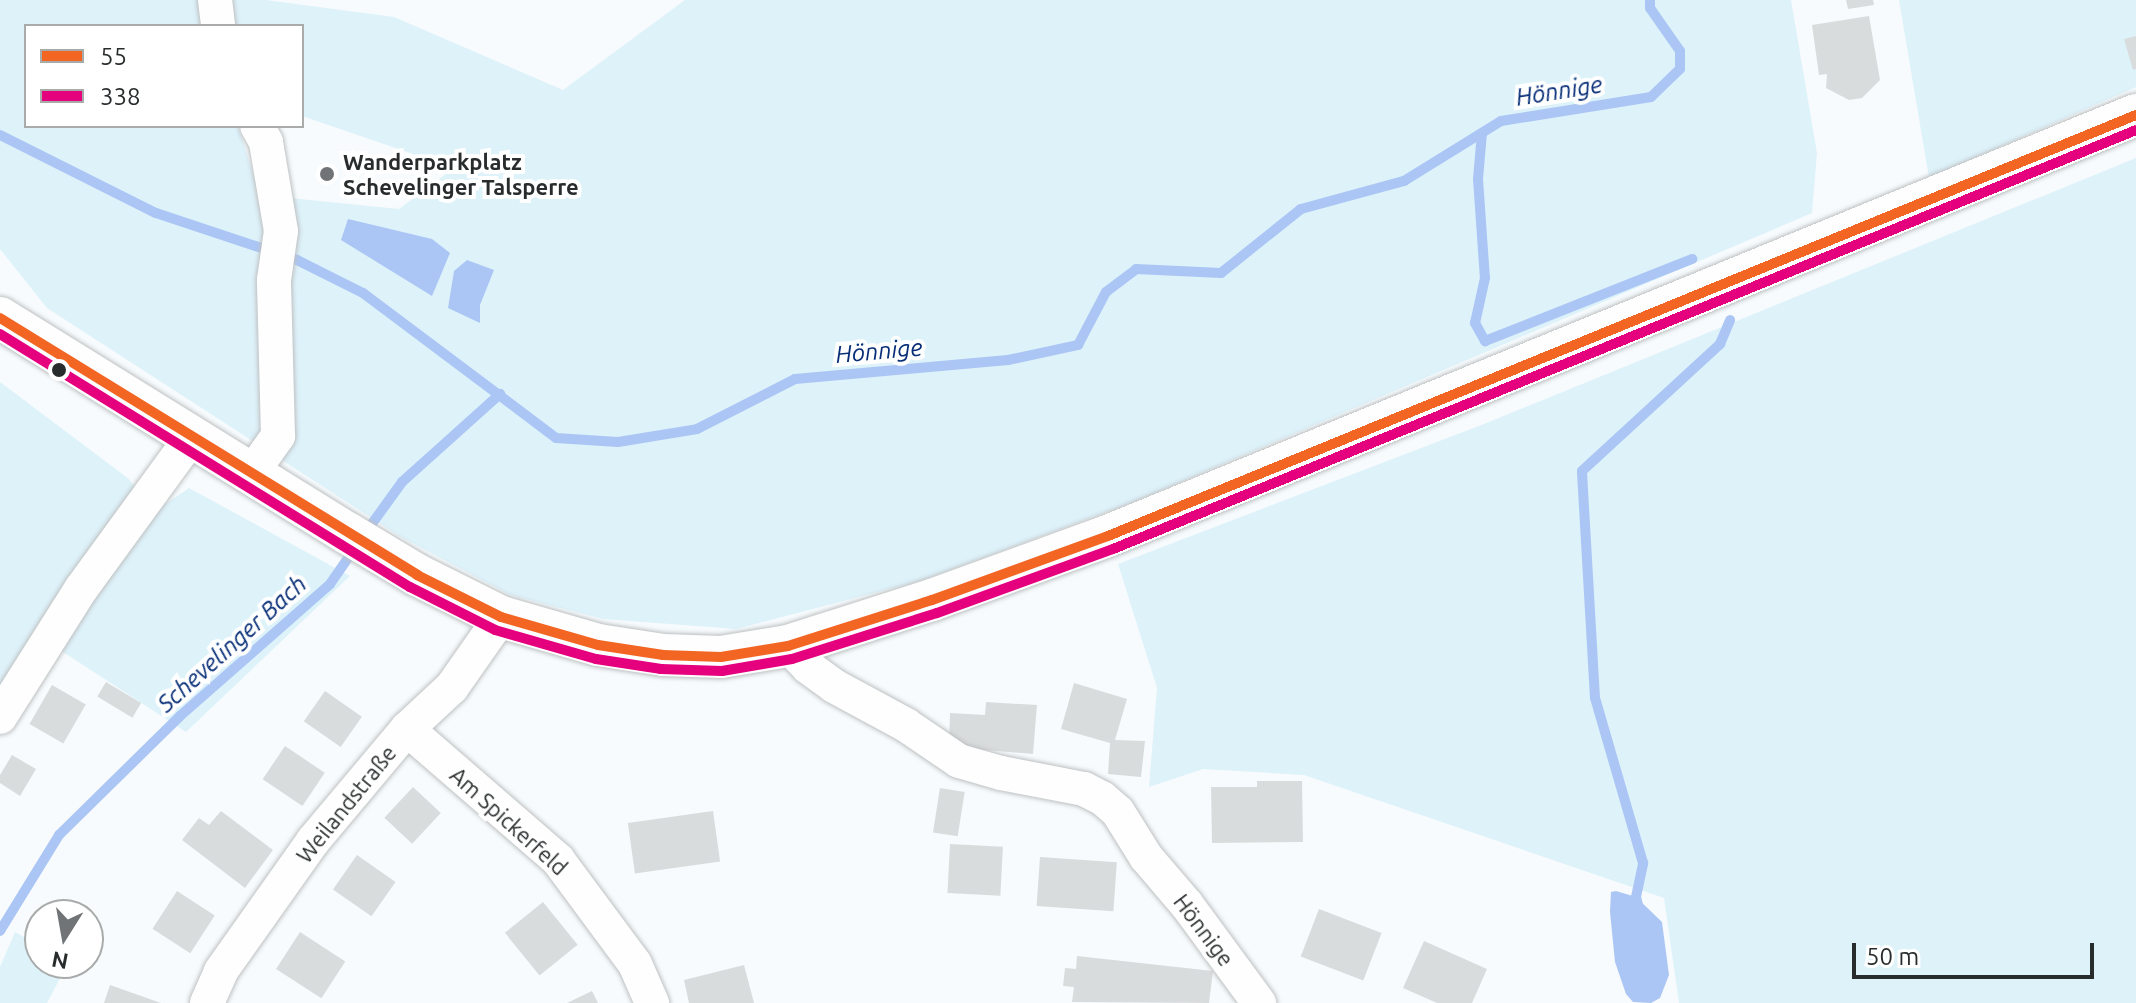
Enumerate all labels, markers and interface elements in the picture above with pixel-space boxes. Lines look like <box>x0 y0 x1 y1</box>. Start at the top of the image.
legend <box>24 24 304 128</box>
text: 55 <box>100 43 127 70</box>
water label: Hönnige <box>1514 70 1604 112</box>
text: 338 <box>100 83 141 110</box>
place label: Wanderparkplatz Schevelinger Talsperre <box>343 148 579 200</box>
marker: Wanderparkplatz Schevelinger Talsperre <box>318 165 336 183</box>
water label: Hönnige <box>834 333 924 369</box>
unlabelled marker <box>51 362 67 378</box>
water label: Schevelinger Bach <box>152 570 312 718</box>
street label: Weilandstraße <box>291 740 401 868</box>
street label: Am Spickerfeld <box>445 761 573 881</box>
street label: Hönnige <box>1168 889 1240 971</box>
north arrow <box>24 899 104 979</box>
scale bar <box>1856 927 2098 977</box>
text: 50 m <box>1866 943 1919 970</box>
text: N <box>49 947 70 975</box>

